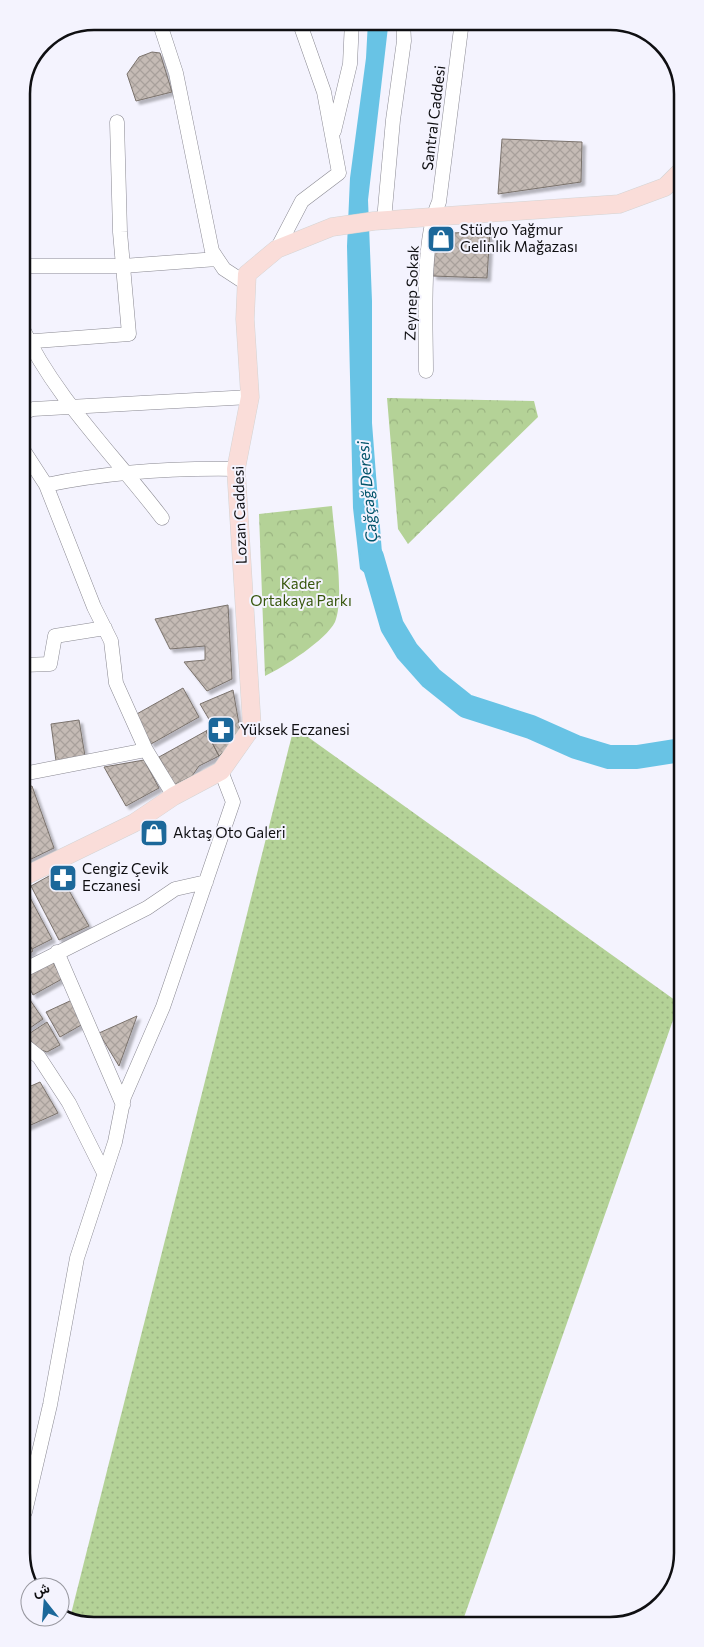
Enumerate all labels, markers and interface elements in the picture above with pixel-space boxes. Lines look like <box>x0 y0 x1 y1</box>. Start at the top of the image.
street label: Santral Caddesi <box>418 64 448 171</box>
place label: Stüdyo Yağmur Gelinlik Mağazası <box>460 220 578 255</box>
shop icon: Stüdyo Yağmur Gelinlik Mağazası <box>426 224 456 254</box>
street label: Zeynep Sokak <box>400 245 422 341</box>
water label: Çağçağ Deresi <box>353 440 380 544</box>
street label: Lozan Caddesi <box>228 466 250 564</box>
park label: Kader Ortakaya Parkı <box>250 574 352 609</box>
pharmacy icon: Yüksek Eczanesi <box>206 715 236 745</box>
place label: Yüksek Eczanesi <box>240 720 350 738</box>
shop icon: Aktaş Oto Galeri <box>139 818 169 848</box>
place label: Aktaş Oto Galeri <box>173 823 286 841</box>
place label: Cengiz Çevik Eczanesi <box>82 859 169 894</box>
pharmacy icon: Cengiz Çevik Eczanesi <box>48 863 78 893</box>
north arrow <box>20 1577 70 1627</box>
text: ش <box>31 1578 52 1601</box>

